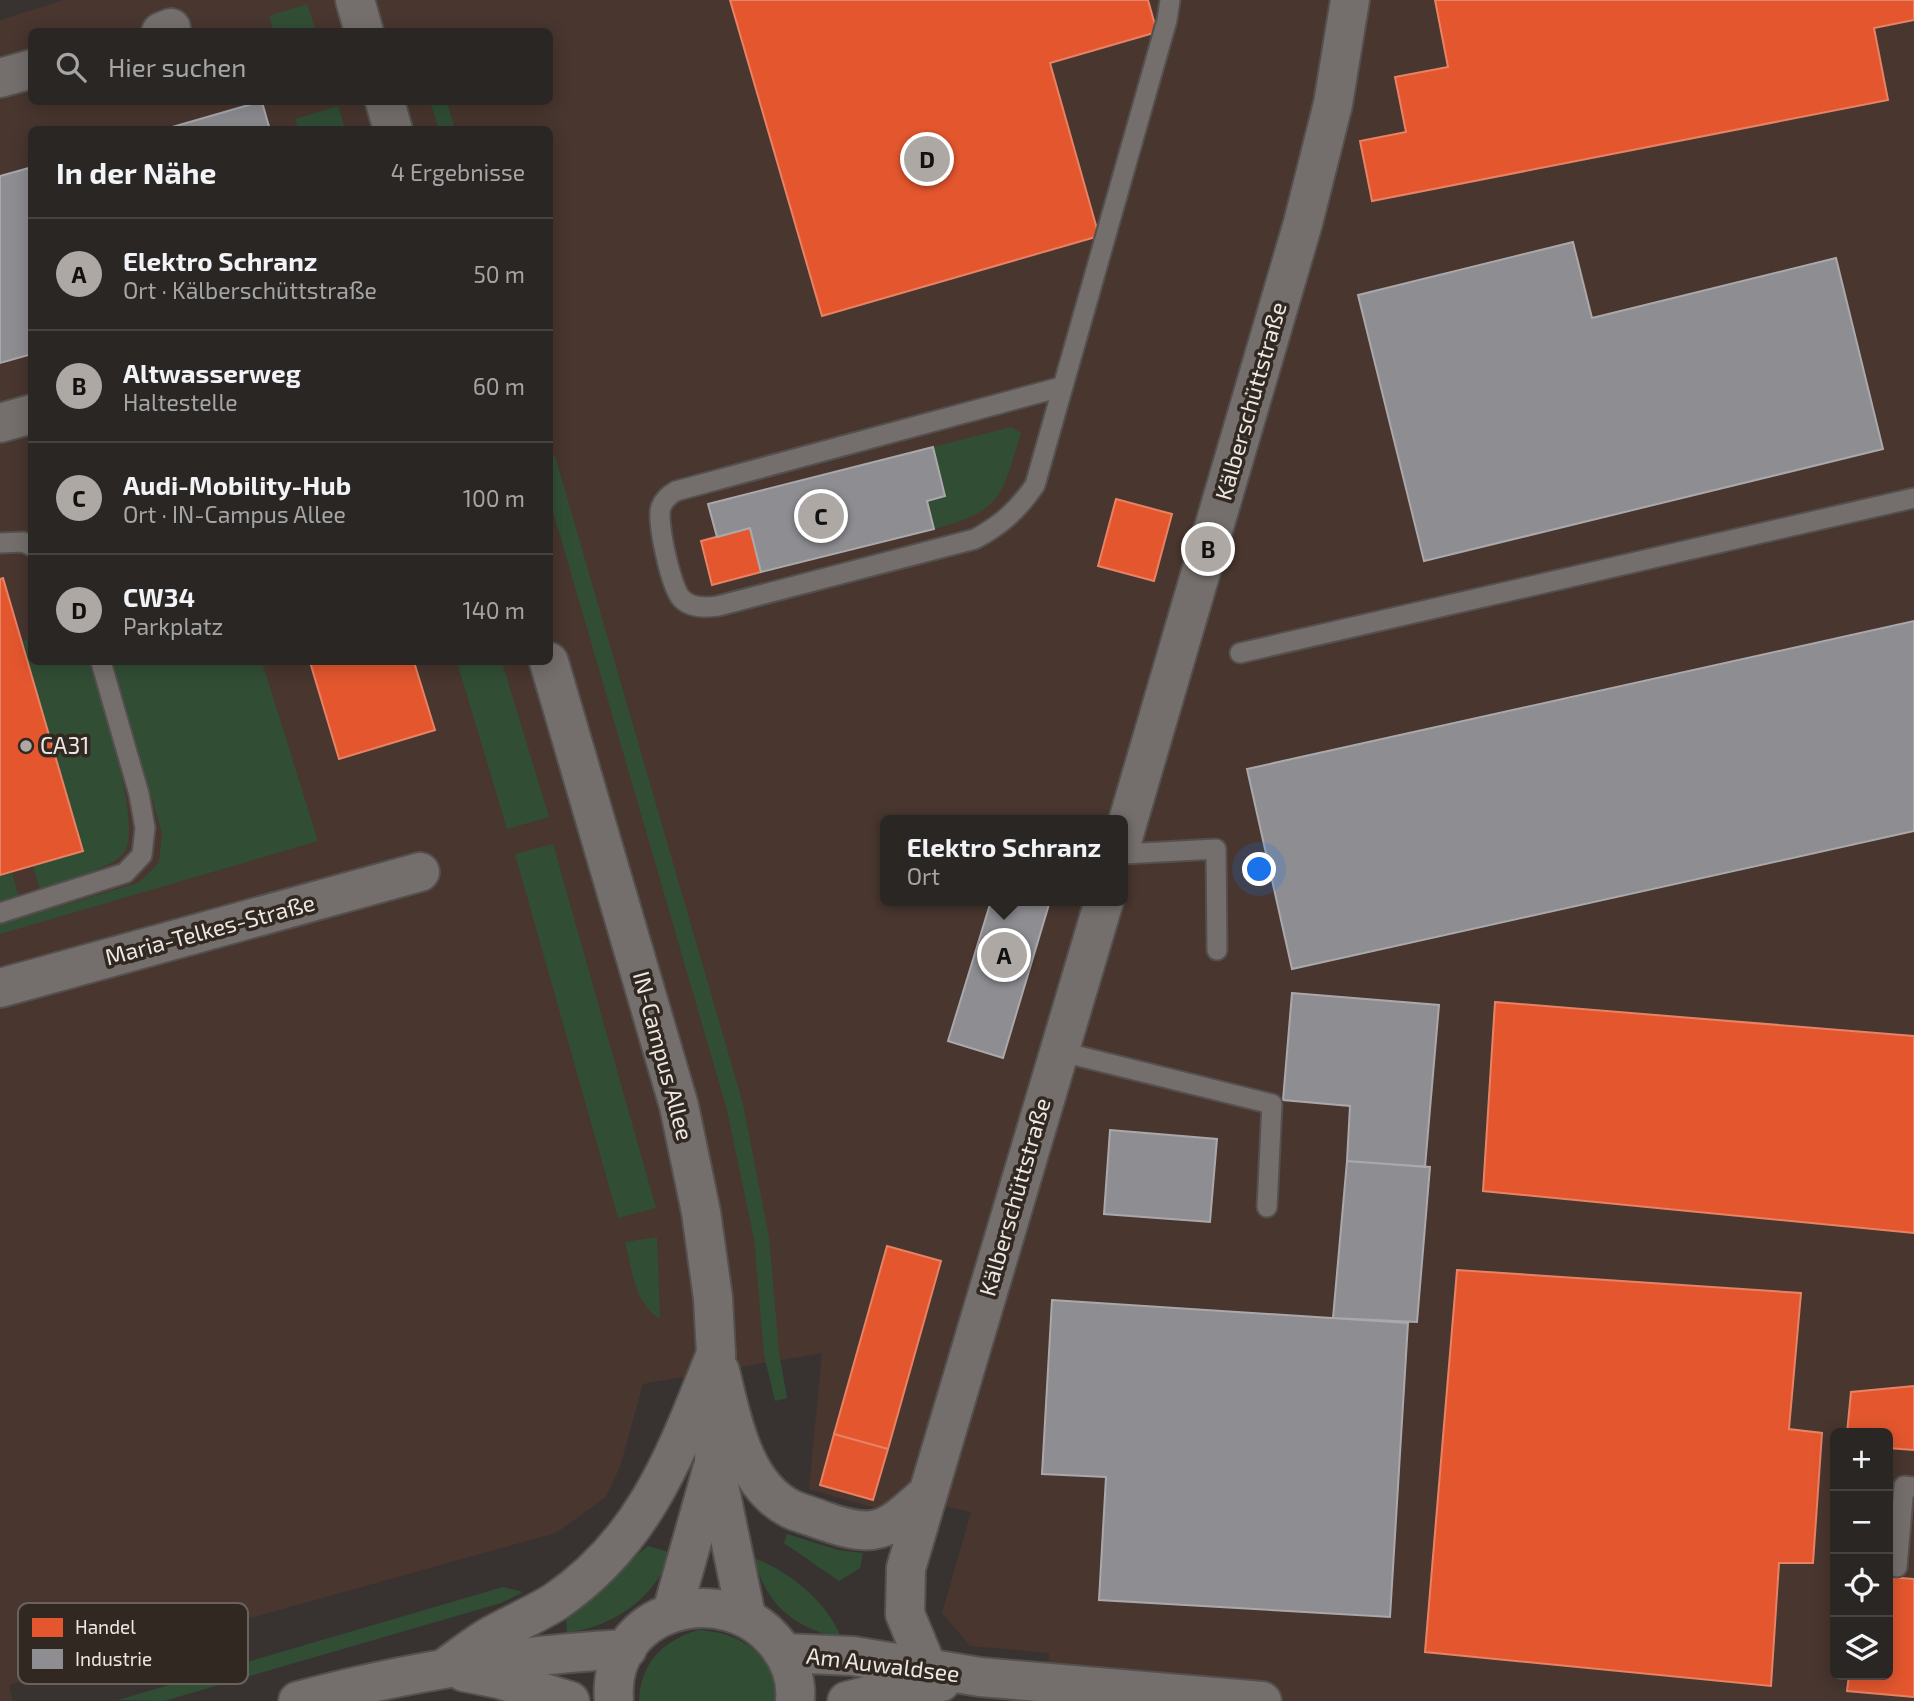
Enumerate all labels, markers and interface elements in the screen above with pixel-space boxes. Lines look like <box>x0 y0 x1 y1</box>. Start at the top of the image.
search box <box>28 28 553 105</box>
icon: search <box>52 48 90 86</box>
text: Hier suchen <box>108 51 246 82</box>
pin: D <box>904 133 950 185</box>
text: In der Nähe <box>56 154 217 190</box>
text: 4 Ergebnisse <box>391 158 525 186</box>
text: Elektro Schranz <box>123 245 318 276</box>
text: A <box>71 260 87 288</box>
text: 50 m <box>474 260 525 288</box>
text: Ort · Kälberschüttstraße <box>123 276 377 304</box>
street label: Kälberschüttstraße <box>1208 298 1292 503</box>
text: Altwasserweg <box>123 357 301 388</box>
text: B <box>72 372 86 400</box>
text: 60 m <box>473 372 525 400</box>
text: Haltestelle <box>123 388 238 416</box>
text: Audi-Mobility-Hub <box>123 469 351 500</box>
text: C <box>72 484 86 512</box>
text: 100 m <box>463 484 525 512</box>
pin: C <box>798 490 844 542</box>
text: Ort · IN-Campus Allee <box>123 500 346 528</box>
pin: B <box>1185 523 1231 575</box>
text: CW34 <box>123 581 195 612</box>
text: D <box>71 596 87 624</box>
text: 140 m <box>463 596 525 624</box>
text: Parkplatz <box>123 612 223 640</box>
place label: CA31 <box>40 731 89 759</box>
marker: CA31 <box>18 738 34 754</box>
popup <box>880 815 1128 906</box>
text: Elektro Schranz <box>907 831 1101 862</box>
your location <box>1242 852 1276 886</box>
text: Ort <box>907 862 940 890</box>
street label: Maria-Telkes-Straße <box>102 888 318 971</box>
pin: A <box>981 929 1027 981</box>
street label: IN-Campus Allee <box>628 968 700 1143</box>
street label: Kälberschüttstraße <box>972 1094 1056 1299</box>
map controls <box>1830 1428 1893 1680</box>
button: + <box>1830 1428 1893 1491</box>
button: − <box>1830 1491 1893 1554</box>
button: locate <box>1830 1554 1893 1617</box>
legend <box>18 1603 248 1684</box>
text: Handel <box>75 1615 136 1638</box>
button: layers <box>1830 1617 1893 1680</box>
street label: Am Auwaldsee <box>805 1641 961 1687</box>
text: Industrie <box>75 1647 152 1670</box>

